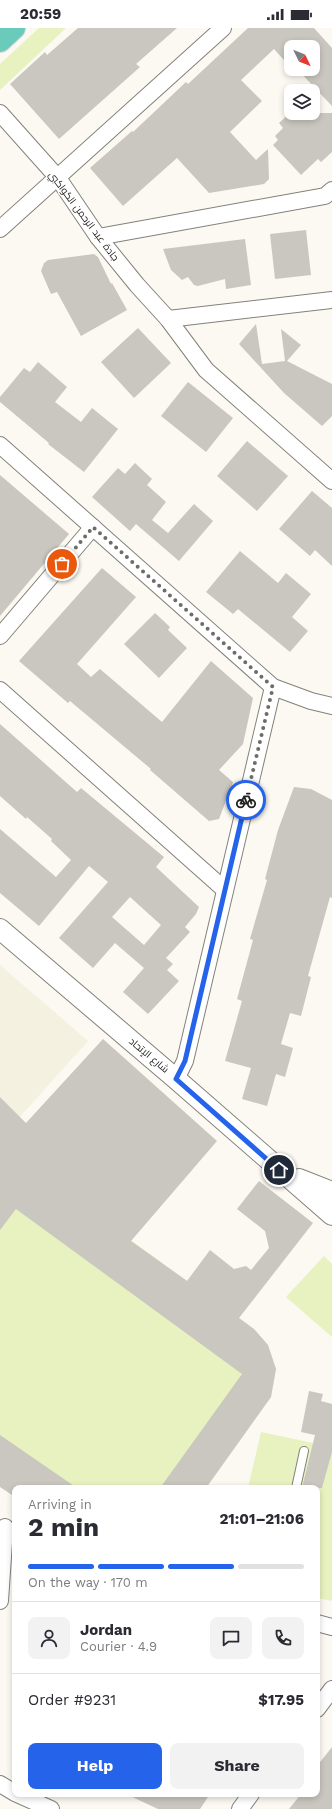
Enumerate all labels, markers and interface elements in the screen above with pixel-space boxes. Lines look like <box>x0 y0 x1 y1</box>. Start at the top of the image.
text: 20:59 <box>20 5 61 23</box>
north arrow <box>284 40 320 76</box>
map controls <box>284 40 320 120</box>
button: layers <box>284 84 320 120</box>
street label: جادة عبد الرحمن الكواكبي <box>45 169 121 264</box>
pin <box>45 547 79 581</box>
icon: bag <box>51 553 73 575</box>
courier <box>226 780 266 820</box>
icon: bike <box>235 789 257 811</box>
street label: شارع الإتحاد <box>126 1035 171 1076</box>
pin <box>262 1153 296 1187</box>
icon: home <box>268 1159 290 1181</box>
text: Arriving in <box>28 1497 92 1512</box>
text: 21:01–21:06 <box>219 1510 304 1528</box>
text: 2 min <box>28 1512 99 1542</box>
text: On the way · 170 m <box>28 1575 148 1590</box>
button: person <box>28 1617 70 1659</box>
button: chat <box>210 1617 252 1659</box>
button: phone <box>262 1617 304 1659</box>
text: Jordan <box>80 1621 132 1639</box>
text: Courier · 4.9 <box>80 1639 157 1654</box>
text: Order #9231 <box>28 1691 116 1709</box>
text: $17.95 <box>258 1691 304 1709</box>
button: Help <box>28 1743 162 1789</box>
button: Share <box>170 1743 304 1789</box>

